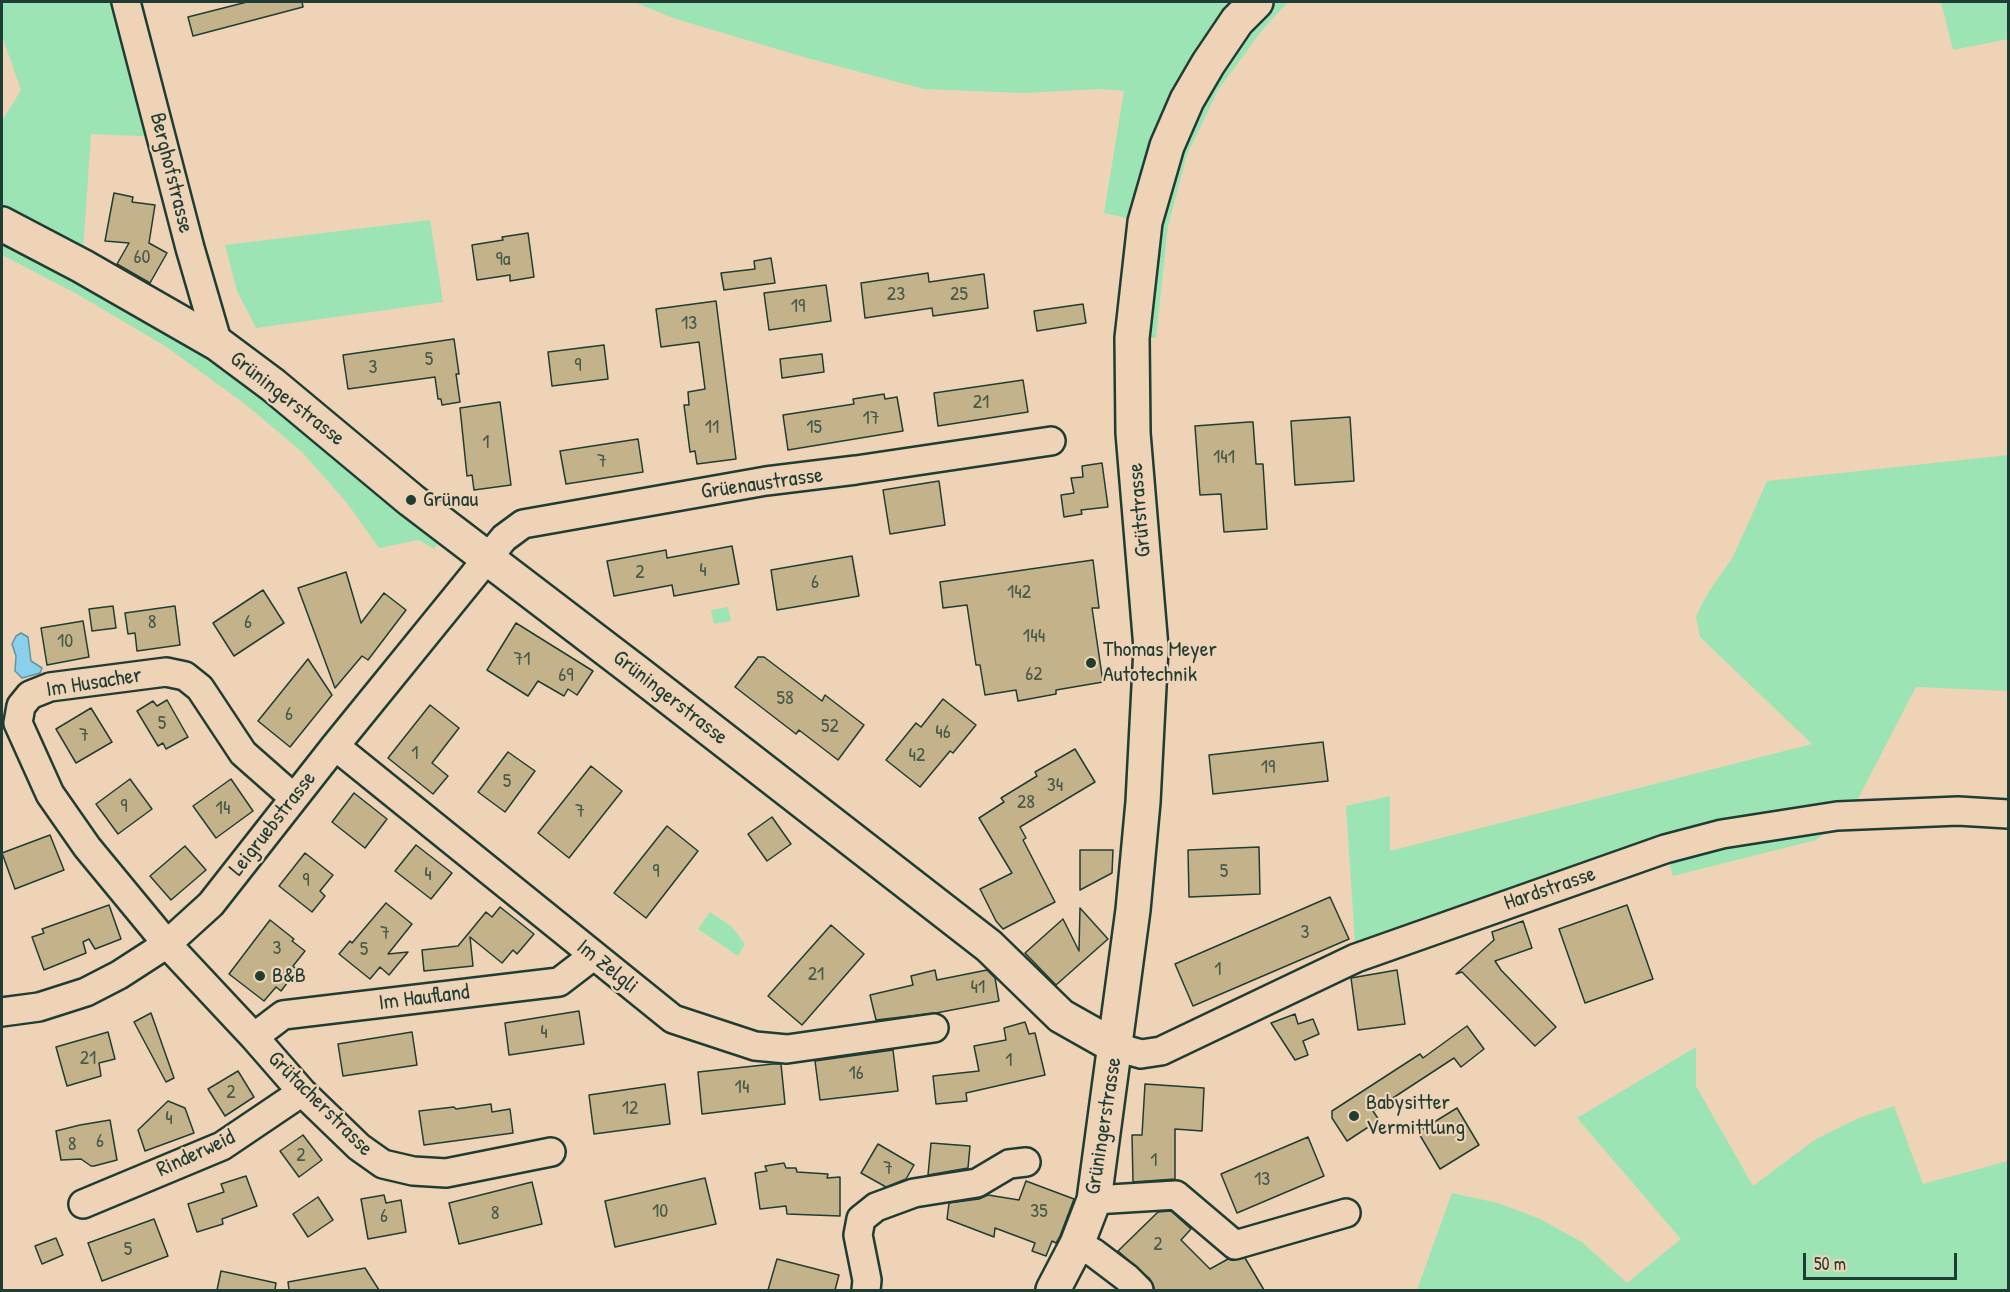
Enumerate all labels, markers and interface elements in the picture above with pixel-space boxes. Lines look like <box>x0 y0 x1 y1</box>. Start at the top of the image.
street label: Berghofstrasse <box>143 110 199 236</box>
house number: 60 <box>134 246 150 270</box>
house number: 9a <box>495 248 511 272</box>
house number: 23 <box>887 283 905 307</box>
house number: 25 <box>950 283 968 307</box>
house number: 19 <box>791 295 805 319</box>
house number: 13 <box>681 312 697 336</box>
street label: Grüningerstrasse <box>224 346 350 452</box>
house number: 5 <box>425 348 433 372</box>
house number: 9 <box>574 354 582 378</box>
house number: 3 <box>369 356 377 380</box>
house number: 21 <box>973 391 989 415</box>
house number: 17 <box>862 407 880 431</box>
house number: 11 <box>705 416 719 440</box>
house number: 15 <box>806 416 822 440</box>
house number: 1 <box>482 431 490 455</box>
house number: 141 <box>1213 446 1235 470</box>
house number: 7 <box>597 450 607 474</box>
street label: Grüenaustrasse <box>699 462 825 506</box>
street label: Grütstrasse <box>1123 462 1157 558</box>
place label: Grünau <box>423 487 478 513</box>
marker: Grünau <box>404 493 418 507</box>
house number: 4 <box>699 559 707 583</box>
house number: 2 <box>635 561 645 585</box>
house number: 6 <box>811 571 819 595</box>
house number: 142 <box>1007 581 1031 605</box>
house number: 8 <box>148 611 156 635</box>
house number: 6 <box>244 611 252 635</box>
house number: 144 <box>1023 625 1045 649</box>
house number: 10 <box>57 630 73 654</box>
place label: Thomas Meyer Autotechnik <box>1103 637 1217 688</box>
street label: Grüningerstrasse <box>607 645 733 751</box>
house number: 71 <box>513 648 531 672</box>
marker: Thomas Meyer Autotechnik <box>1084 656 1098 670</box>
street label: Im Husacher <box>44 662 144 704</box>
house number: 62 <box>1025 663 1043 687</box>
house number: 69 <box>558 664 574 688</box>
house number: 58 <box>776 687 794 711</box>
house number: 6 <box>285 703 293 727</box>
house number: 5 <box>158 712 166 736</box>
house number: 52 <box>821 715 839 739</box>
house number: 46 <box>935 721 951 745</box>
house number: 7 <box>79 724 89 748</box>
house number: 1 <box>411 742 419 766</box>
house number: 42 <box>909 744 925 768</box>
house number: 19 <box>1261 756 1275 780</box>
street label: Leigruebstrasse <box>224 766 322 882</box>
house number: 5 <box>503 770 511 794</box>
house number: 34 <box>1047 774 1063 798</box>
house number: 28 <box>1017 791 1035 815</box>
house number: 9 <box>120 795 128 819</box>
house number: 14 <box>216 797 230 821</box>
house number: 7 <box>575 800 585 824</box>
house number: 9 <box>652 860 660 884</box>
house number: 5 <box>1220 860 1228 884</box>
street label: Hardstrasse <box>1501 861 1599 917</box>
house number: 4 <box>424 863 432 887</box>
house number: 9 <box>302 869 310 893</box>
house number: 3 <box>1301 921 1309 945</box>
house number: 7 <box>380 922 390 946</box>
street label: Im Zelgli <box>571 934 643 1000</box>
house number: 3 <box>273 937 281 961</box>
house number: 5 <box>360 938 368 962</box>
house number: 1 <box>1214 958 1222 982</box>
place label: B&B <box>272 963 306 989</box>
house number: 21 <box>808 963 824 987</box>
marker: B&B <box>253 969 267 983</box>
house number: 41 <box>971 976 985 1000</box>
street label: Im Haufland <box>377 979 471 1017</box>
house number: 4 <box>540 1021 548 1045</box>
street label: Grütacherstrasse <box>262 1046 378 1162</box>
house number: 21 <box>80 1047 96 1071</box>
house number: 1 <box>1005 1049 1013 1073</box>
street label: Grüningerstrasse <box>1080 1056 1128 1196</box>
house number: 16 <box>848 1062 864 1086</box>
house number: 14 <box>735 1076 749 1100</box>
house number: 2 <box>226 1081 236 1105</box>
place label: Babysitter Vermittlung <box>1366 1090 1465 1142</box>
house number: 12 <box>622 1097 638 1121</box>
house number: 4 <box>165 1107 173 1131</box>
marker: Babysitter Vermittlung <box>1347 1109 1361 1123</box>
street label: Rinderweid <box>153 1124 239 1184</box>
house number: 6 <box>96 1130 104 1154</box>
house number: 8 <box>68 1133 76 1157</box>
house number: 2 <box>296 1144 306 1168</box>
house number: 1 <box>1150 1149 1158 1173</box>
house number: 7 <box>883 1157 893 1181</box>
house number: 13 <box>1254 1168 1270 1192</box>
house number: 10 <box>652 1200 668 1224</box>
house number: 35 <box>1030 1200 1048 1224</box>
house number: 8 <box>491 1202 499 1226</box>
house number: 6 <box>380 1205 388 1229</box>
house number: 2 <box>1153 1233 1163 1257</box>
house number: 5 <box>124 1238 132 1262</box>
scale bar <box>1806 1241 1960 1279</box>
text: 50 m <box>1814 1251 1846 1276</box>

